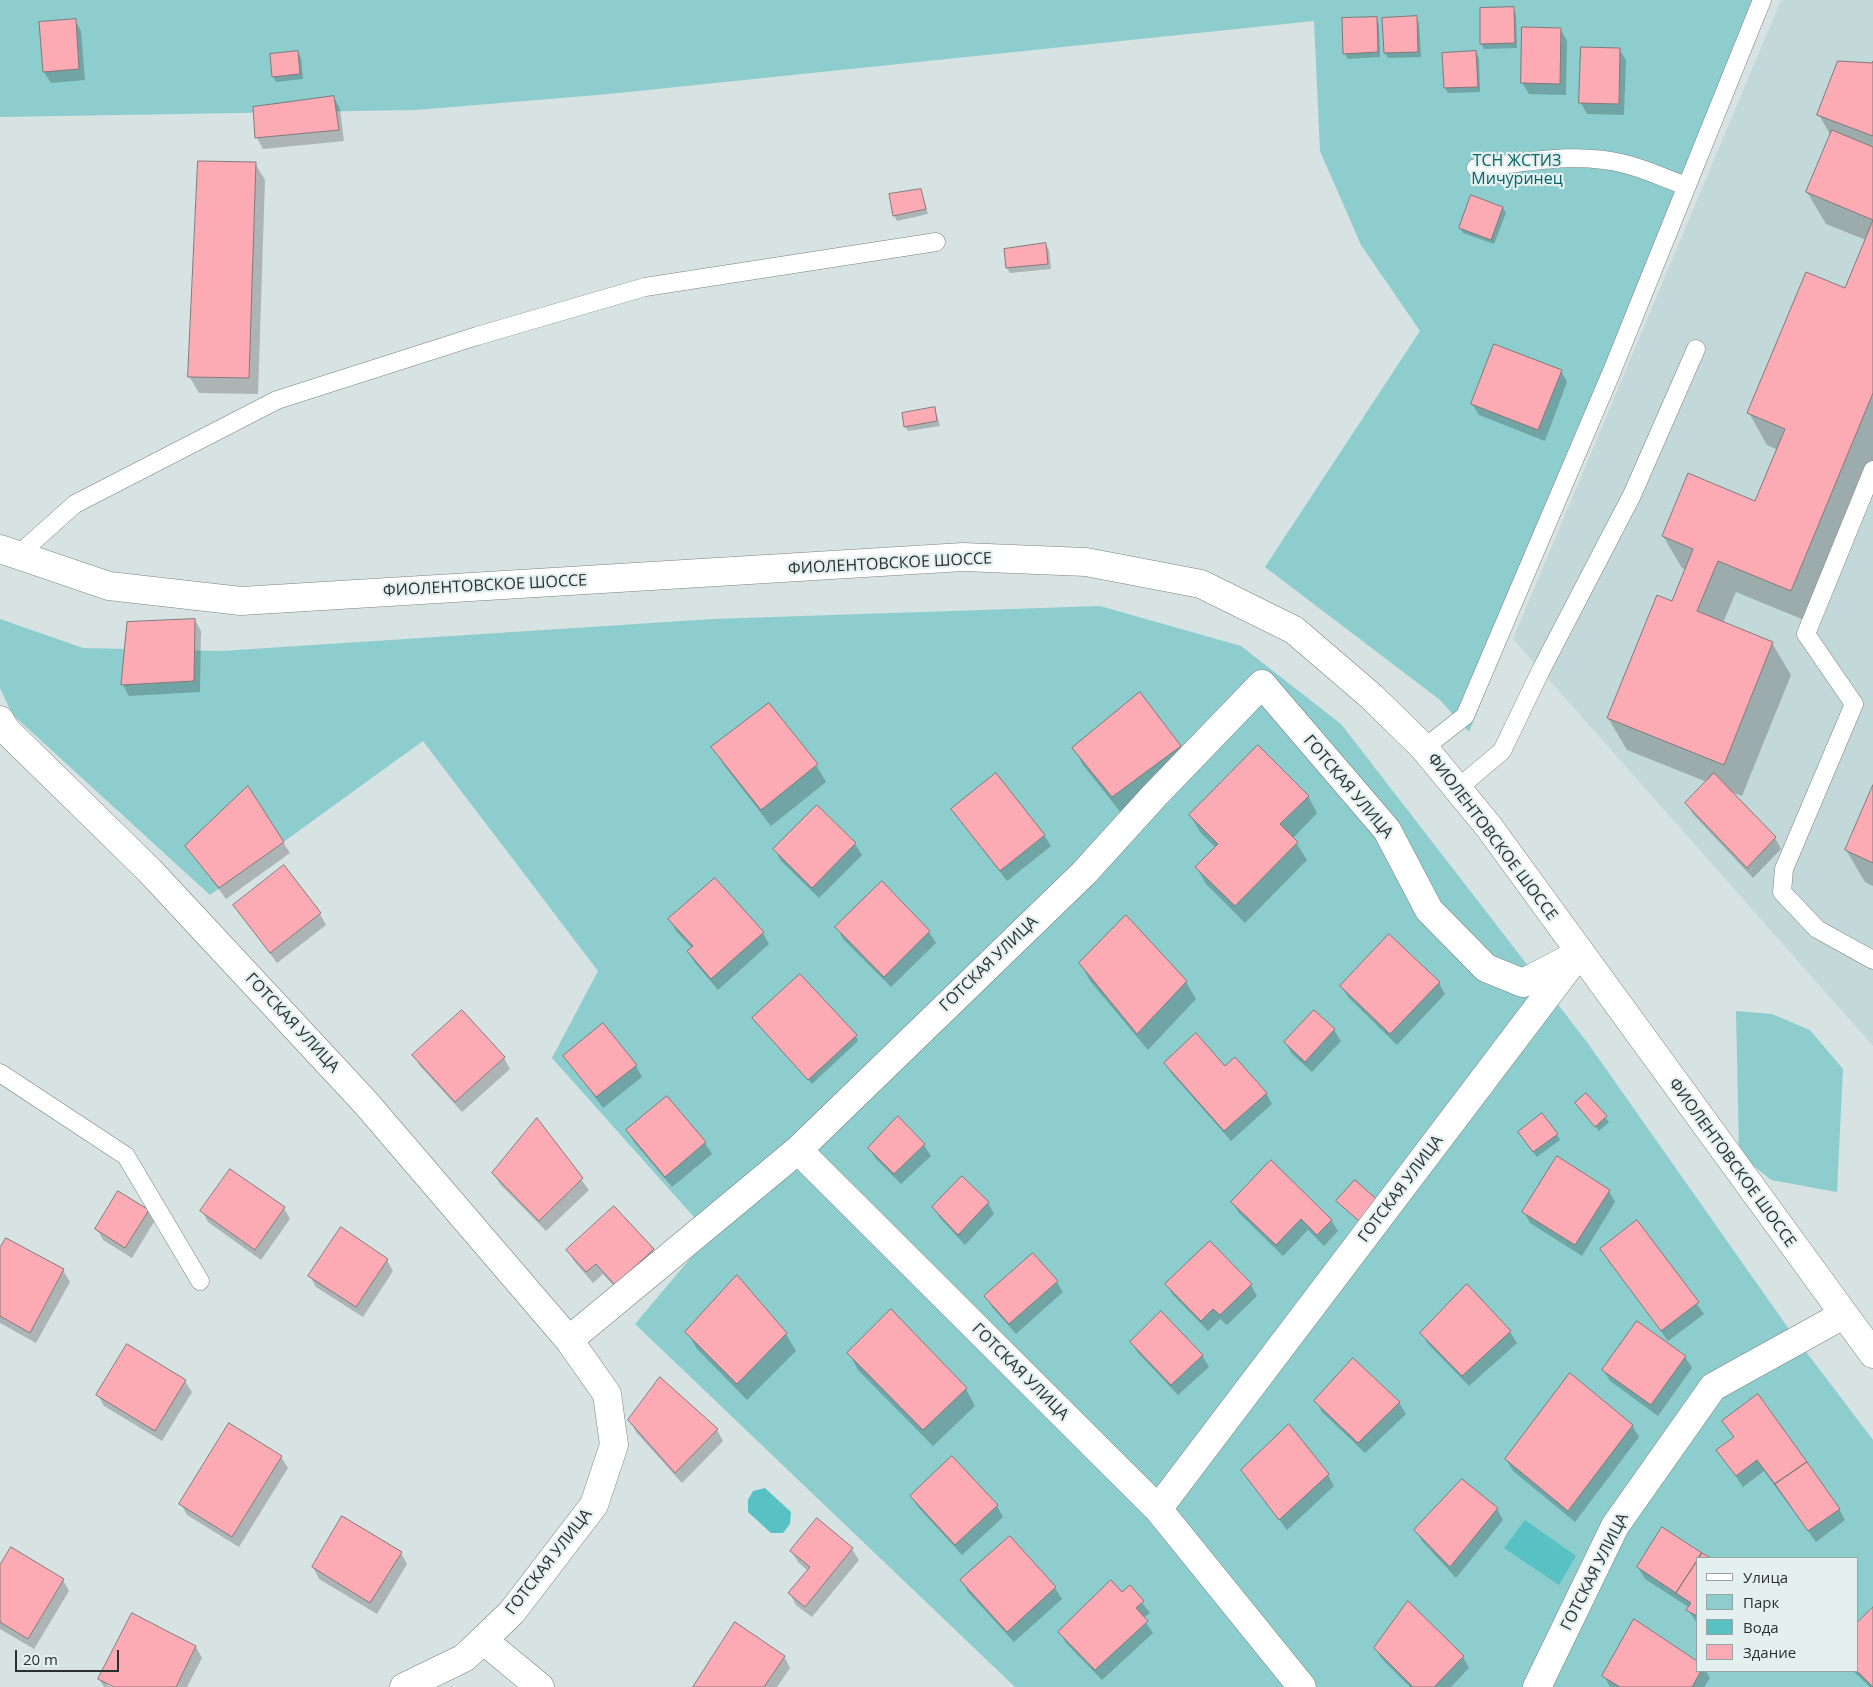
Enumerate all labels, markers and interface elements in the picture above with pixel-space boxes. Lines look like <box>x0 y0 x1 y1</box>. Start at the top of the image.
park label: ТСН ЖСТИЗ Мичуринец <box>1471 151 1563 189</box>
street label: ФИОЛЕНТОВСКОЕ ШОССЕ <box>788 549 992 579</box>
street label: ФИОЛЕНТОВСКОЕ ШОССЕ <box>383 571 587 601</box>
street label: ГОТСКАЯ УЛИЦА <box>1299 731 1397 843</box>
street label: ФИОЛЕНТОВСКОЕ ШОССЕ <box>1423 750 1561 924</box>
street label: ГОТСКАЯ УЛИЦА <box>936 912 1042 1016</box>
street label: ГОТСКАЯ УЛИЦА <box>241 969 343 1077</box>
street label: ФИОЛЕНТОВСКОЕ ШОССЕ <box>1664 1075 1800 1251</box>
street label: ГОТСКАЯ УЛИЦА <box>1355 1132 1447 1246</box>
street label: ГОТСКАЯ УЛИЦА <box>968 1320 1072 1424</box>
street label: ГОТСКАЯ УЛИЦА <box>502 1505 596 1619</box>
street label: ГОТСКАЯ УЛИЦА <box>1557 1510 1633 1634</box>
legend <box>1696 1557 1858 1672</box>
text: Улица <box>1743 1567 1788 1587</box>
text: Парк <box>1743 1592 1779 1612</box>
text: Вода <box>1743 1617 1779 1637</box>
scale bar <box>18 1640 121 1672</box>
text: Здание <box>1743 1642 1796 1662</box>
text: 20 m <box>23 1649 58 1669</box>

